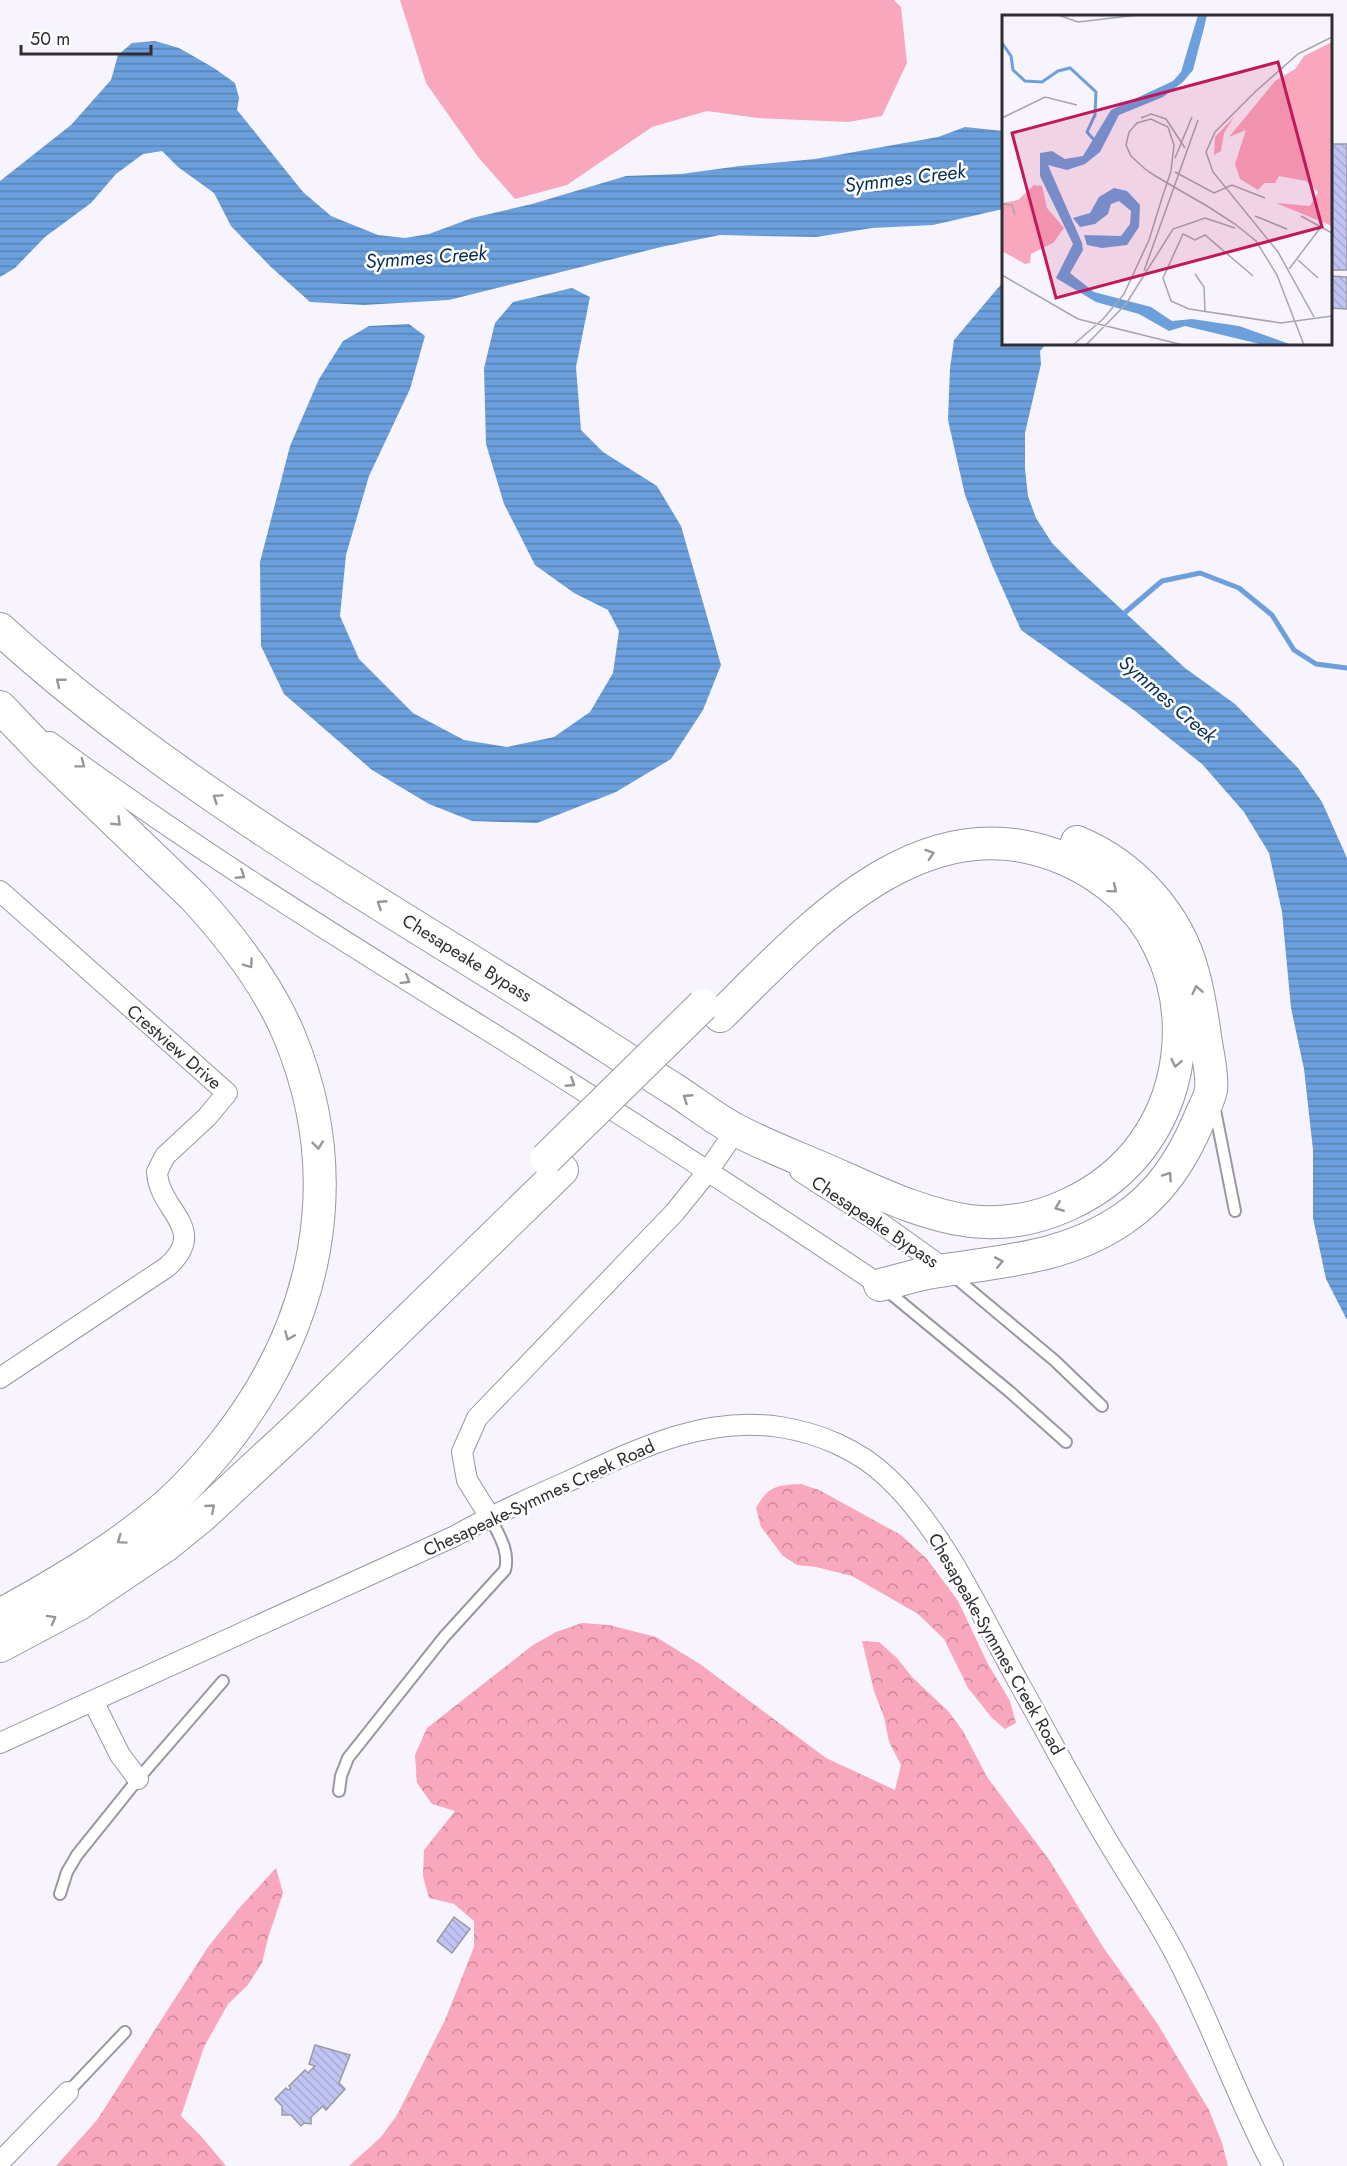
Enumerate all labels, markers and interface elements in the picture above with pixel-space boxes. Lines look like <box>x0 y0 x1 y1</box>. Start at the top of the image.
inset map <box>1002 15 1332 345</box>
scale bar <box>21 18 152 56</box>
text: 50 m <box>30 26 70 52</box>
water label: Symmes Creek <box>843 157 969 200</box>
water label: Symmes Creek <box>364 239 489 276</box>
water label: Symmes Creek <box>1112 649 1224 751</box>
one-way arrow <box>56 679 67 690</box>
one-way arrow <box>74 757 85 768</box>
one-way arrow <box>213 794 224 805</box>
one-way arrow <box>110 815 120 826</box>
one-way arrow <box>924 849 935 861</box>
one-way arrow <box>235 867 245 879</box>
one-way arrow <box>1106 882 1117 893</box>
one-way arrow <box>377 900 388 911</box>
street label: Chesapeake Bypass <box>397 908 537 1008</box>
one-way arrow <box>242 958 253 969</box>
one-way arrow <box>400 972 410 984</box>
one-way arrow <box>1191 985 1204 995</box>
street label: Crestview Drive <box>121 998 227 1096</box>
one-way arrow <box>1171 1059 1183 1068</box>
one-way arrow <box>565 1076 575 1088</box>
one-way arrow <box>683 1094 693 1106</box>
one-way arrow <box>311 1140 324 1149</box>
street label: Chesapeake Bypass <box>806 1170 944 1274</box>
one-way arrow <box>1161 1172 1172 1183</box>
one-way arrow <box>1054 1200 1065 1212</box>
one-way arrow <box>994 1256 1004 1269</box>
one-way arrow <box>285 1329 297 1340</box>
street label: Chesapeake-Symmes Creek Road <box>419 1433 659 1563</box>
one-way arrow <box>205 1504 215 1515</box>
street label: Chesapeake-Symmes Creek Road <box>922 1528 1070 1760</box>
one-way arrow <box>117 1533 128 1544</box>
one-way arrow <box>46 1615 56 1626</box>

